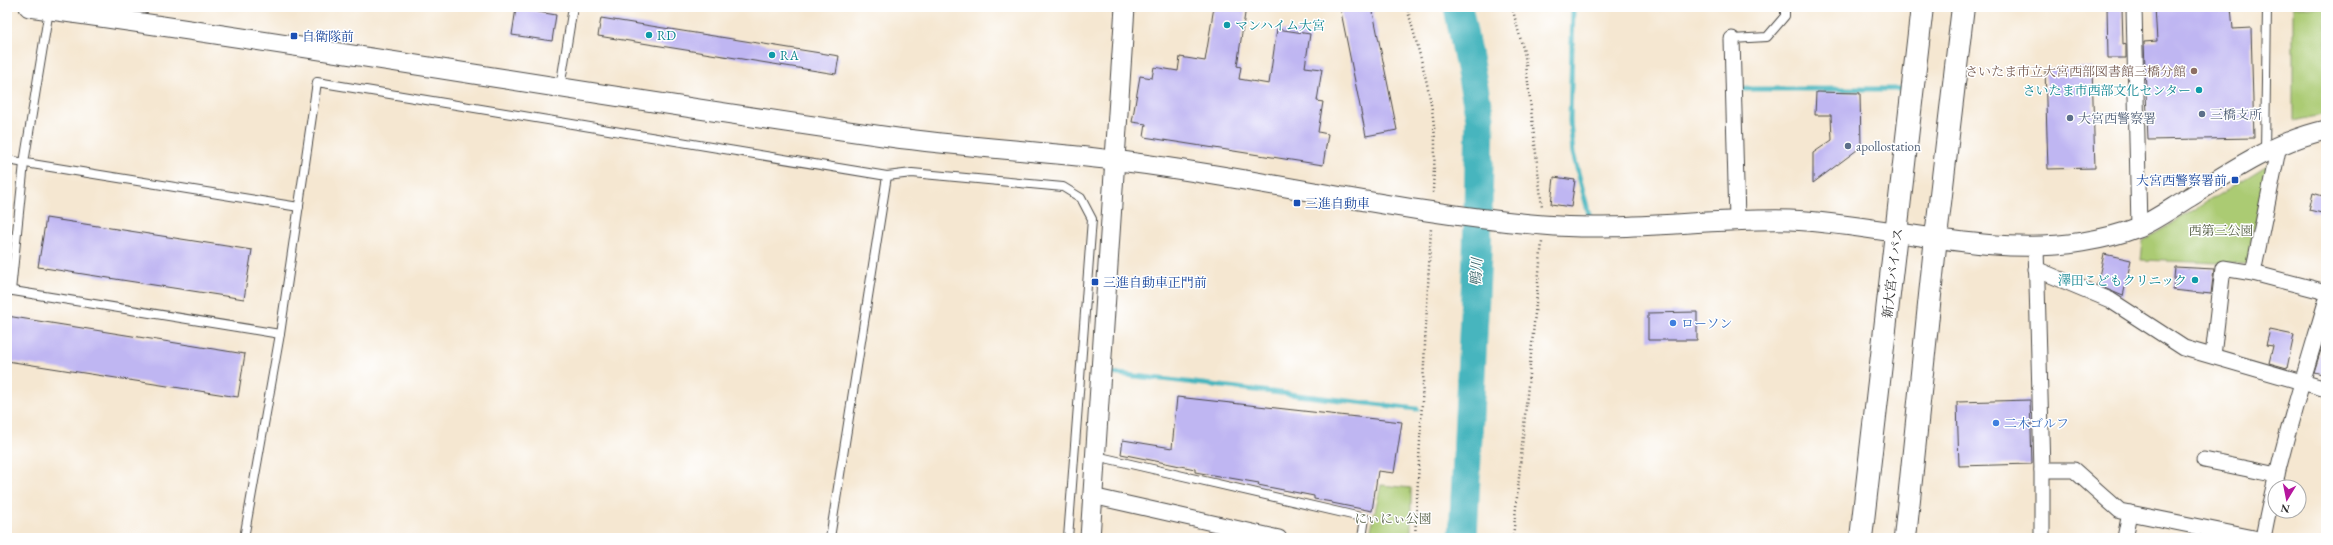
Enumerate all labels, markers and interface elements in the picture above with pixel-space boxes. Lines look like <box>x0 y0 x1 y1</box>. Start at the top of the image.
place label: マンハイム大宮 <box>1235 17 1325 34</box>
marker: マンハイム大宮 <box>1222 20 1232 30</box>
place label: RD <box>657 27 676 44</box>
place label: 自衛隊前 <box>302 28 354 45</box>
marker: RD <box>644 30 654 40</box>
marker: 自衛隊前 <box>289 31 299 41</box>
place label: RA <box>780 47 800 64</box>
marker: RA <box>767 50 777 60</box>
place label: さいたま市立大宮西部図書館三橋分館 <box>1965 63 2186 80</box>
marker: さいたま市立大宮西部図書館三橋分館 <box>2189 66 2199 76</box>
place label: さいたま市西部文化センター <box>2023 82 2191 99</box>
marker: さいたま市西部文化センター <box>2194 85 2204 95</box>
place label: 三橋支所 <box>2210 106 2262 123</box>
marker: 三橋支所 <box>2197 109 2207 119</box>
place label: 大宮西警察署 <box>2078 110 2156 127</box>
marker: 大宮西警察署 <box>2065 113 2075 123</box>
place label: apollostation <box>1856 138 1921 155</box>
marker: apollostation <box>1843 141 1853 151</box>
place label: 大宮西警察署前 <box>2136 172 2227 189</box>
marker: 大宮西警察署前 <box>2230 175 2240 185</box>
place label: 三進自動車 <box>1305 195 1370 212</box>
marker: 三進自動車 <box>1292 198 1302 208</box>
park label: 西第三公園 <box>2188 222 2254 239</box>
street label: 新大宮バイパス <box>1879 227 1906 319</box>
water label: 鴨川 <box>1466 256 1486 286</box>
place label: 澤田こどもクリニック <box>2058 272 2187 289</box>
place label: 三進自動車正門前 <box>1103 274 1207 291</box>
marker: 澤田こどもクリニック <box>2190 275 2200 285</box>
marker: 三進自動車正門前 <box>1090 277 1100 287</box>
place label: ローソン <box>1681 315 1732 332</box>
marker: ローソン <box>1668 318 1678 328</box>
place label: 二木ゴルフ <box>2004 415 2069 432</box>
marker: 二木ゴルフ <box>1991 418 2001 428</box>
north arrow <box>2267 479 2307 519</box>
text: N <box>2280 501 2291 517</box>
park label: にぃにぃ公園 <box>1354 510 1432 527</box>

